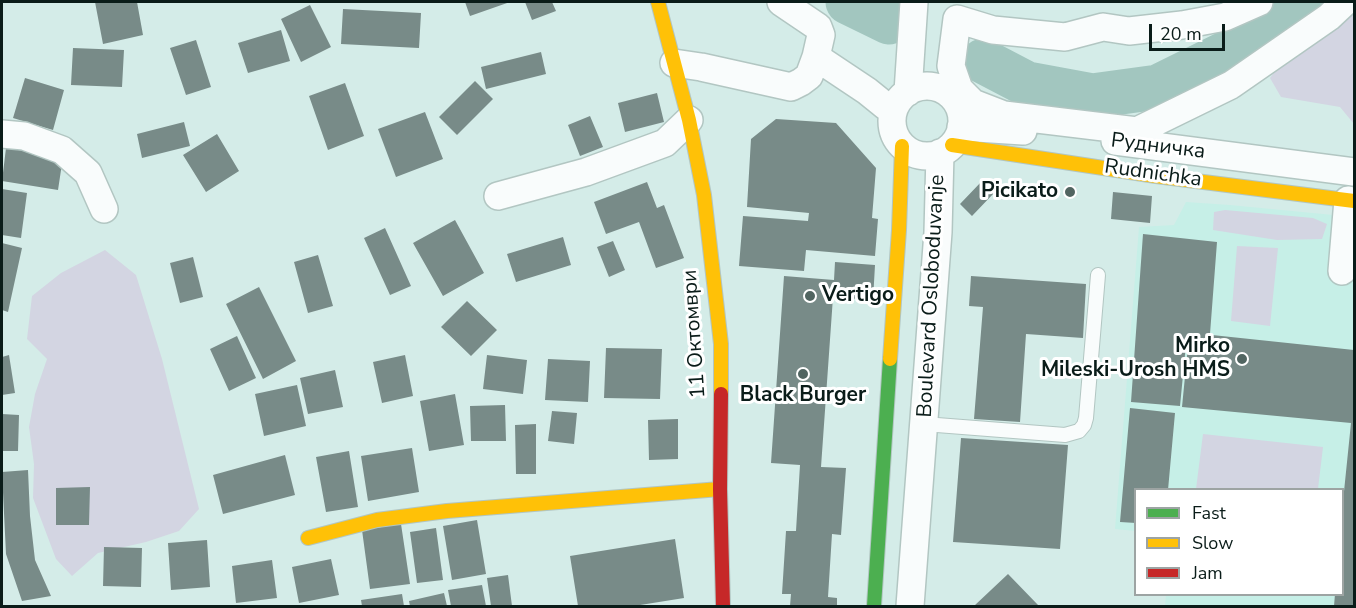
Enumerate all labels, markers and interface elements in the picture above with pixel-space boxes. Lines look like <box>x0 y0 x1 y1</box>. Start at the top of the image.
scale bar <box>1152 12 1228 50</box>
text: 20 m <box>1160 22 1202 46</box>
street label: Рудничка <box>1109 129 1207 165</box>
street label: Rudnichka <box>1103 155 1203 193</box>
street label: Boulevard Osloboduvanje <box>913 174 951 418</box>
place label: Picikato <box>981 179 1058 205</box>
marker: Picikato <box>1063 185 1077 199</box>
street label: 11 Октомври <box>678 269 712 399</box>
place label: Vertigo <box>822 283 894 309</box>
marker: Vertigo <box>803 289 817 303</box>
place label: Mirko Mileski-Urosh HMS <box>1041 334 1230 384</box>
marker: Mirko Mileski-Urosh HMS <box>1235 352 1249 366</box>
marker: Black Burger <box>796 367 810 381</box>
place label: Black Burger <box>740 383 866 409</box>
legend <box>1134 488 1344 596</box>
text: Fast <box>1192 501 1226 525</box>
text: Slow <box>1192 531 1233 555</box>
text: Jam <box>1192 561 1223 585</box>

